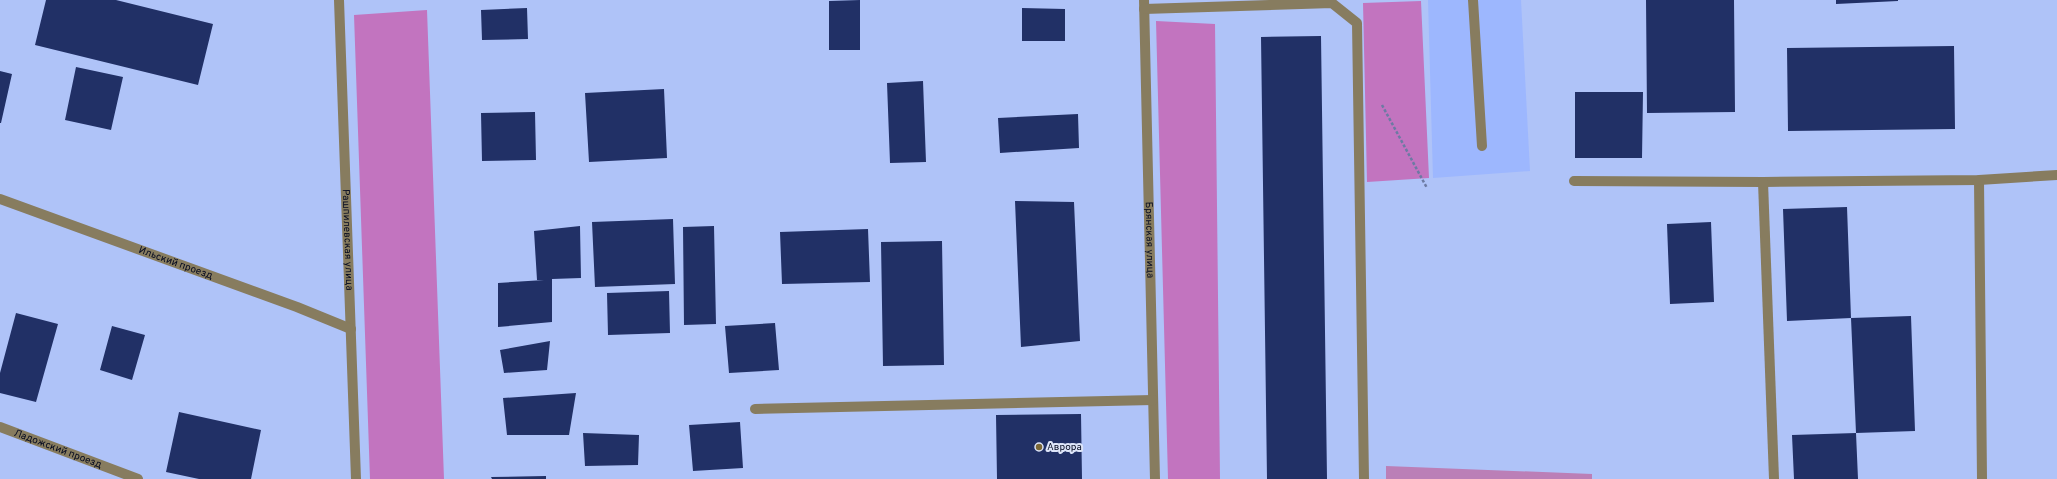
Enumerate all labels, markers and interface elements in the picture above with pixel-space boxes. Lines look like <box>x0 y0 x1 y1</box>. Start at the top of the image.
street label: Рашпилевская улица <box>339 189 356 291</box>
street label: Брянская улица <box>1142 201 1157 278</box>
street label: Ильский проезд <box>137 243 215 283</box>
street label: Ладожский проезд <box>12 426 104 471</box>
place label: Аврора <box>1047 441 1082 454</box>
marker: Аврора <box>1034 442 1044 452</box>

